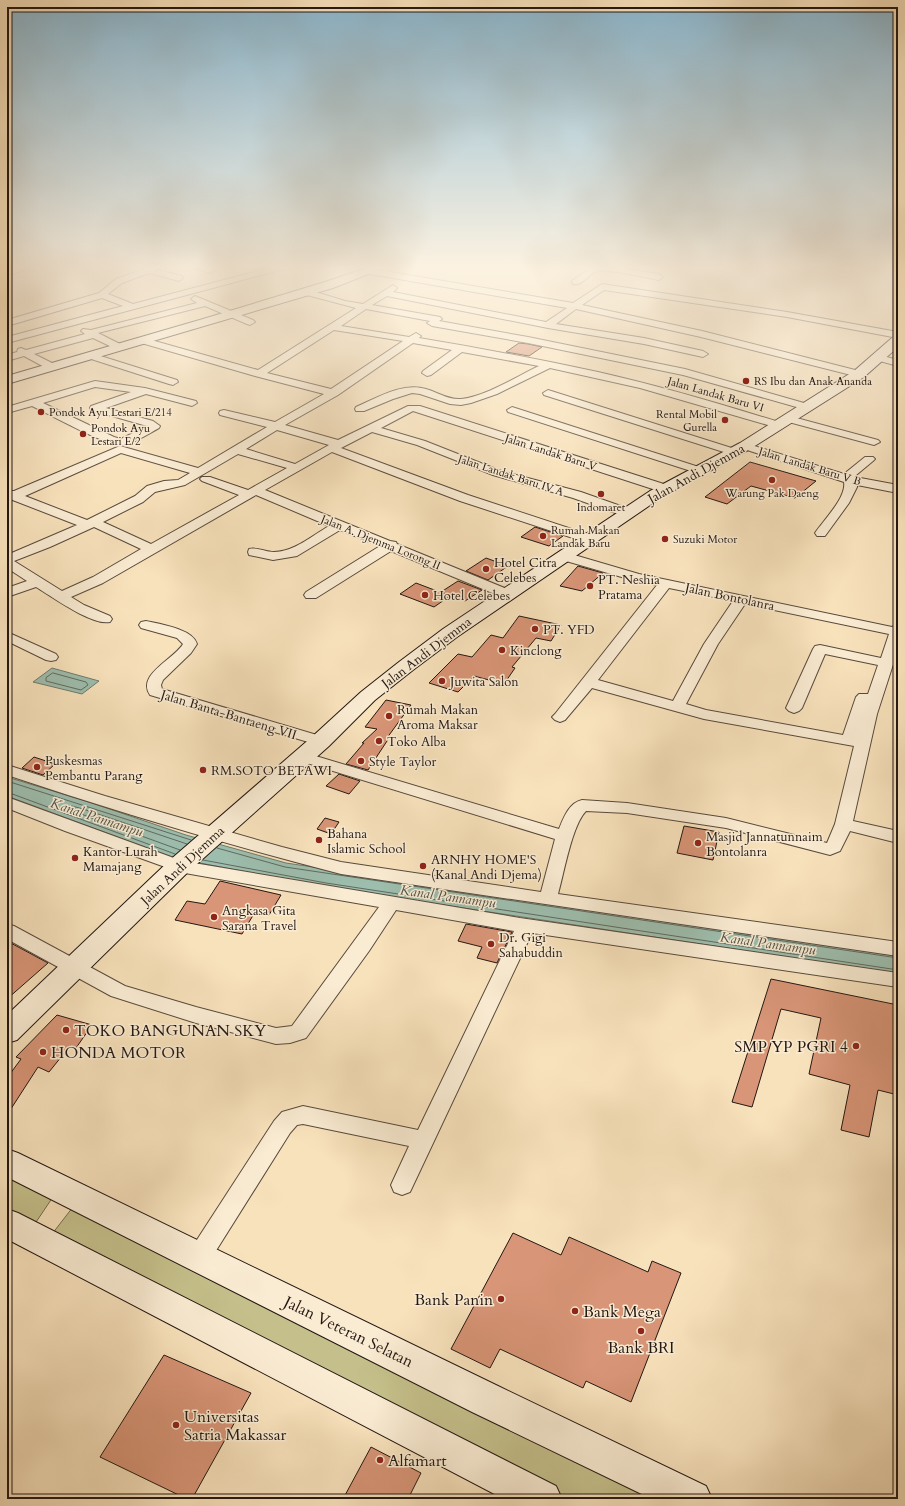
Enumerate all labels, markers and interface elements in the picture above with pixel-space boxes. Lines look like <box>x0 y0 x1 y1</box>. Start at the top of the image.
street label: Jalan Landak Baru VI <box>664 373 766 415</box>
place label: RS Ibu dan Anak Ananda <box>754 374 872 389</box>
marker: RS Ibu dan Anak Ananda <box>741 376 751 386</box>
place label: Pondok Ayu Lestari E/214 <box>49 405 172 420</box>
marker: Pondok Ayu Lestari E/214 <box>36 407 46 417</box>
place label: Rental Mobil Gurella <box>656 407 717 435</box>
marker: Rental Mobil Gurella <box>720 415 730 425</box>
place label: Pondok Ayu Lestari E/2 <box>91 421 150 449</box>
marker: Pondok Ayu Lestari E/2 <box>78 429 88 439</box>
street label: Jalan Landak Baru V <box>501 430 600 475</box>
street label: Jalan Andi Djemma <box>643 440 749 509</box>
street label: Jalan Landak Baru V B <box>755 443 863 489</box>
street label: Jalan Landak Baru IV A <box>454 451 566 500</box>
marker: Warung Pak Daeng <box>767 475 777 485</box>
place label: Warung Pak Daeng <box>724 486 820 501</box>
marker: Indomaret <box>596 489 606 499</box>
place label: Indomaret <box>577 500 626 515</box>
street label: Jalan A. Djemma Lorong II <box>317 511 443 573</box>
place label: Rumah Makan Landak Baru <box>551 523 620 551</box>
marker: Rumah Makan Landak Baru <box>538 531 548 541</box>
place label: Suzuki Motor <box>673 532 738 547</box>
marker: Suzuki Motor <box>660 534 670 544</box>
place label: Hotel Citra Celebes <box>494 554 557 587</box>
marker: Hotel Citra Celebes <box>481 564 491 574</box>
place label: PT. Neshia Pratama <box>598 571 660 604</box>
street label: Jalan Bontolanra <box>682 578 776 615</box>
marker: PT. Neshia Pratama <box>585 581 595 591</box>
place label: Hotel Celebes <box>433 587 510 605</box>
marker: Hotel Celebes <box>420 590 430 600</box>
street label: Jalan Andi Djemma <box>376 613 476 694</box>
place label: PT. YFD <box>543 621 595 639</box>
marker: PT. YFD <box>530 624 540 634</box>
place label: Kinclong <box>510 642 562 660</box>
marker: Kinclong <box>497 645 507 655</box>
place label: Juwita Salon <box>448 673 519 691</box>
marker: Juwita Salon <box>437 676 447 686</box>
street label: Jalan Banta-Bantaeng VII <box>157 685 299 744</box>
place label: Rumah Makan Aroma Maksar <box>397 701 479 734</box>
marker: Rumah Makan Aroma Maksar <box>384 711 394 721</box>
place label: Toko Alba <box>387 733 447 751</box>
marker: Toko Alba <box>374 736 384 746</box>
place label: Puskesmas Pembantu Parang <box>45 752 143 785</box>
place label: Style Taylor <box>369 753 437 771</box>
marker: Style Taylor <box>356 756 366 766</box>
marker: Puskesmas Pembantu Parang <box>32 762 42 772</box>
place label: RM.SOTO BETAWI <box>211 762 332 780</box>
marker: RM.SOTO BETAWI <box>198 765 208 775</box>
water label: Kanal Pannampu <box>48 794 146 841</box>
street label: Jalan Andi Djemma <box>135 822 229 911</box>
place label: Bahana Islamic School <box>327 825 406 858</box>
place label: Masjid Jannatunnaim Bontolanra <box>706 828 823 861</box>
marker: Bahana Islamic School <box>314 835 324 845</box>
marker: Masjid Jannatunnaim Bontolanra <box>693 838 703 848</box>
place label: Kantor Lurah Mamajang <box>83 843 158 876</box>
place label: ARNHY HOME'S (Kanal Andi Djema) <box>431 851 542 884</box>
marker: Kantor Lurah Mamajang <box>70 853 80 863</box>
marker: ARNHY HOME'S (Kanal Andi Djema) <box>418 861 428 871</box>
water label: Kanal Pannampu <box>399 880 497 913</box>
place label: Angkasa Gita Sarana Travel <box>222 902 297 935</box>
marker: Angkasa Gita Sarana Travel <box>209 912 219 922</box>
water label: Kanal Pannampu <box>719 927 817 960</box>
place label: Dr. Gigi Sahabuddin <box>499 929 563 962</box>
marker: Dr. Gigi Sahabuddin <box>486 939 496 949</box>
place label: TOKO BANGUNAN SKY <box>74 1020 266 1042</box>
marker: TOKO BANGUNAN SKY <box>61 1025 71 1035</box>
place label: SMP YP PGRI 4 <box>734 1036 848 1058</box>
marker: SMP YP PGRI 4 <box>851 1041 861 1051</box>
place label: HONDA MOTOR <box>51 1042 186 1064</box>
marker: HONDA MOTOR <box>38 1047 48 1057</box>
place label: Bank Panin <box>414 1289 493 1311</box>
street label: Jalan Veteran Selatan <box>278 1290 417 1373</box>
marker: Bank Panin <box>496 1294 506 1304</box>
place label: Bank Mega <box>583 1301 661 1323</box>
marker: Bank Mega <box>570 1306 580 1316</box>
marker: Bank BRI <box>636 1326 646 1336</box>
place label: Bank BRI <box>607 1337 675 1359</box>
place label: Universitas Satria Makassar <box>184 1406 287 1446</box>
marker: Universitas Satria Makassar <box>171 1420 181 1430</box>
place label: Alfamart <box>388 1450 447 1472</box>
marker: Alfamart <box>375 1455 385 1465</box>

